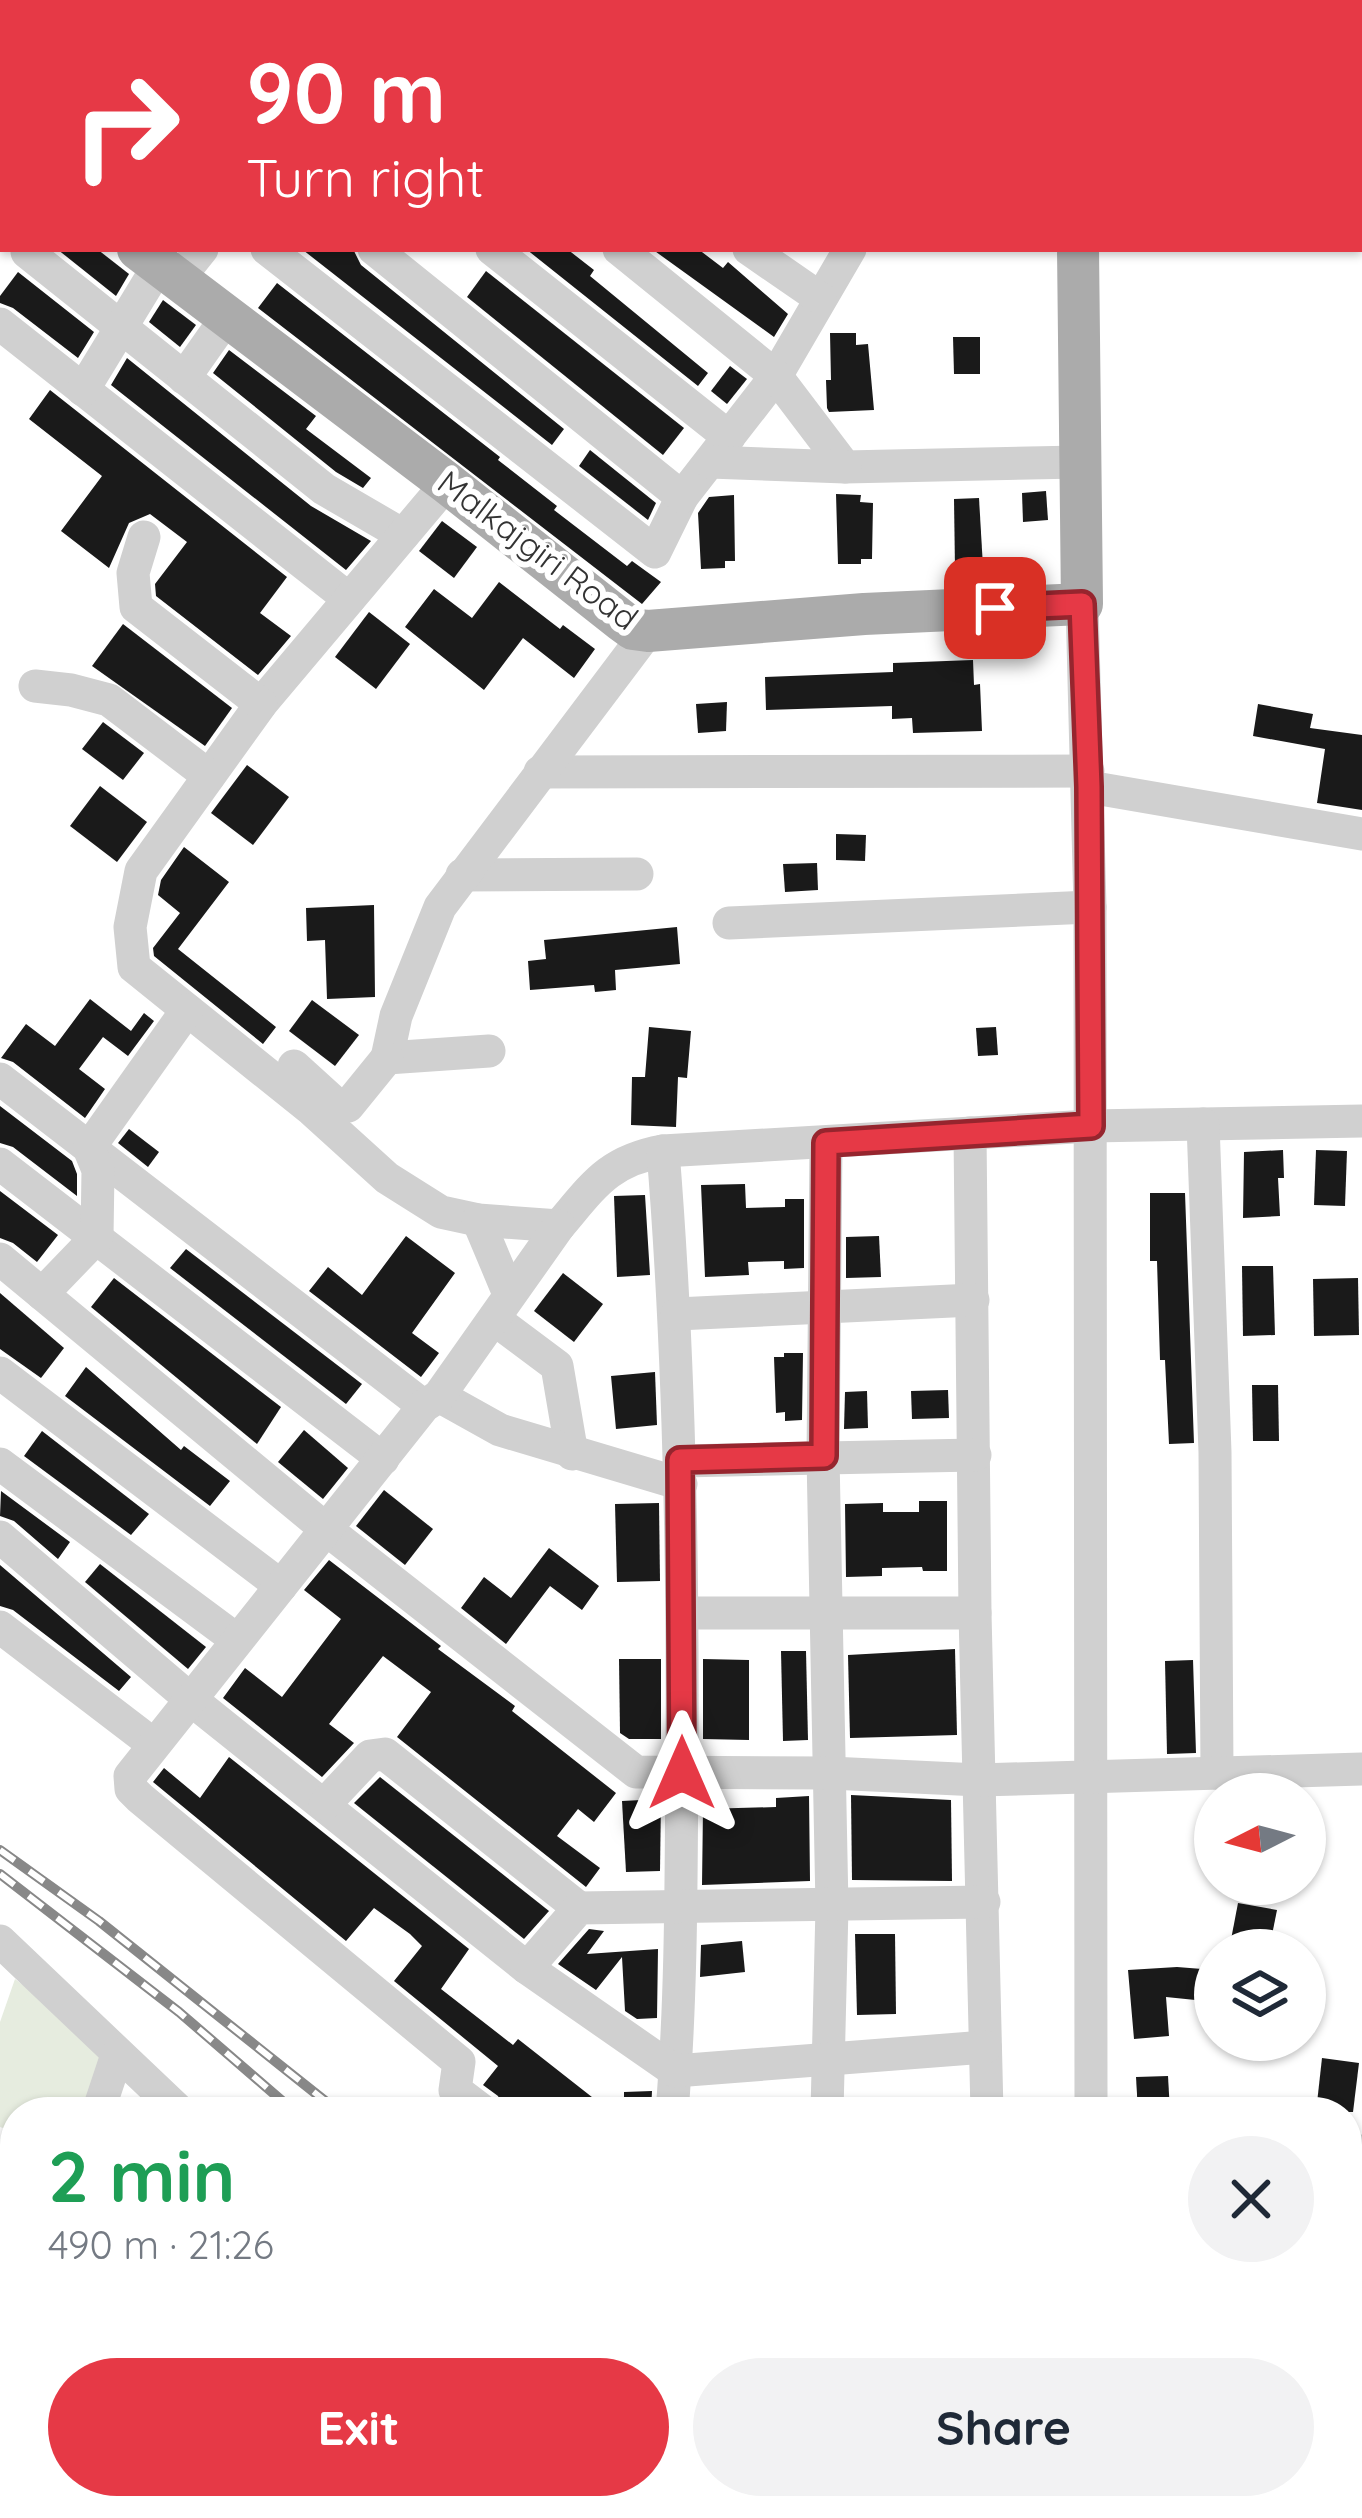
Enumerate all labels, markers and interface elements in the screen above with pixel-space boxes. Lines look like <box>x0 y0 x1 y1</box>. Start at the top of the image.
text: 90 m <box>246 39 446 144</box>
icon: right <box>48 48 204 204</box>
text: Turn right <box>246 143 485 211</box>
street label: Malkajgiri Road <box>430 461 646 638</box>
pin <box>944 557 1046 659</box>
icon: arrive <box>962 575 1028 641</box>
position arrow <box>619 1710 745 1836</box>
north arrow <box>1194 1773 1326 1905</box>
map controls <box>1194 1773 1326 2061</box>
button: layers <box>1194 1929 1326 2061</box>
text: 2 min <box>48 2130 235 2220</box>
button: close <box>1188 2136 1314 2262</box>
text: 490 m · 21:26 <box>48 2220 274 2269</box>
button: Exit <box>48 2358 669 2496</box>
button: Share <box>693 2358 1314 2496</box>

